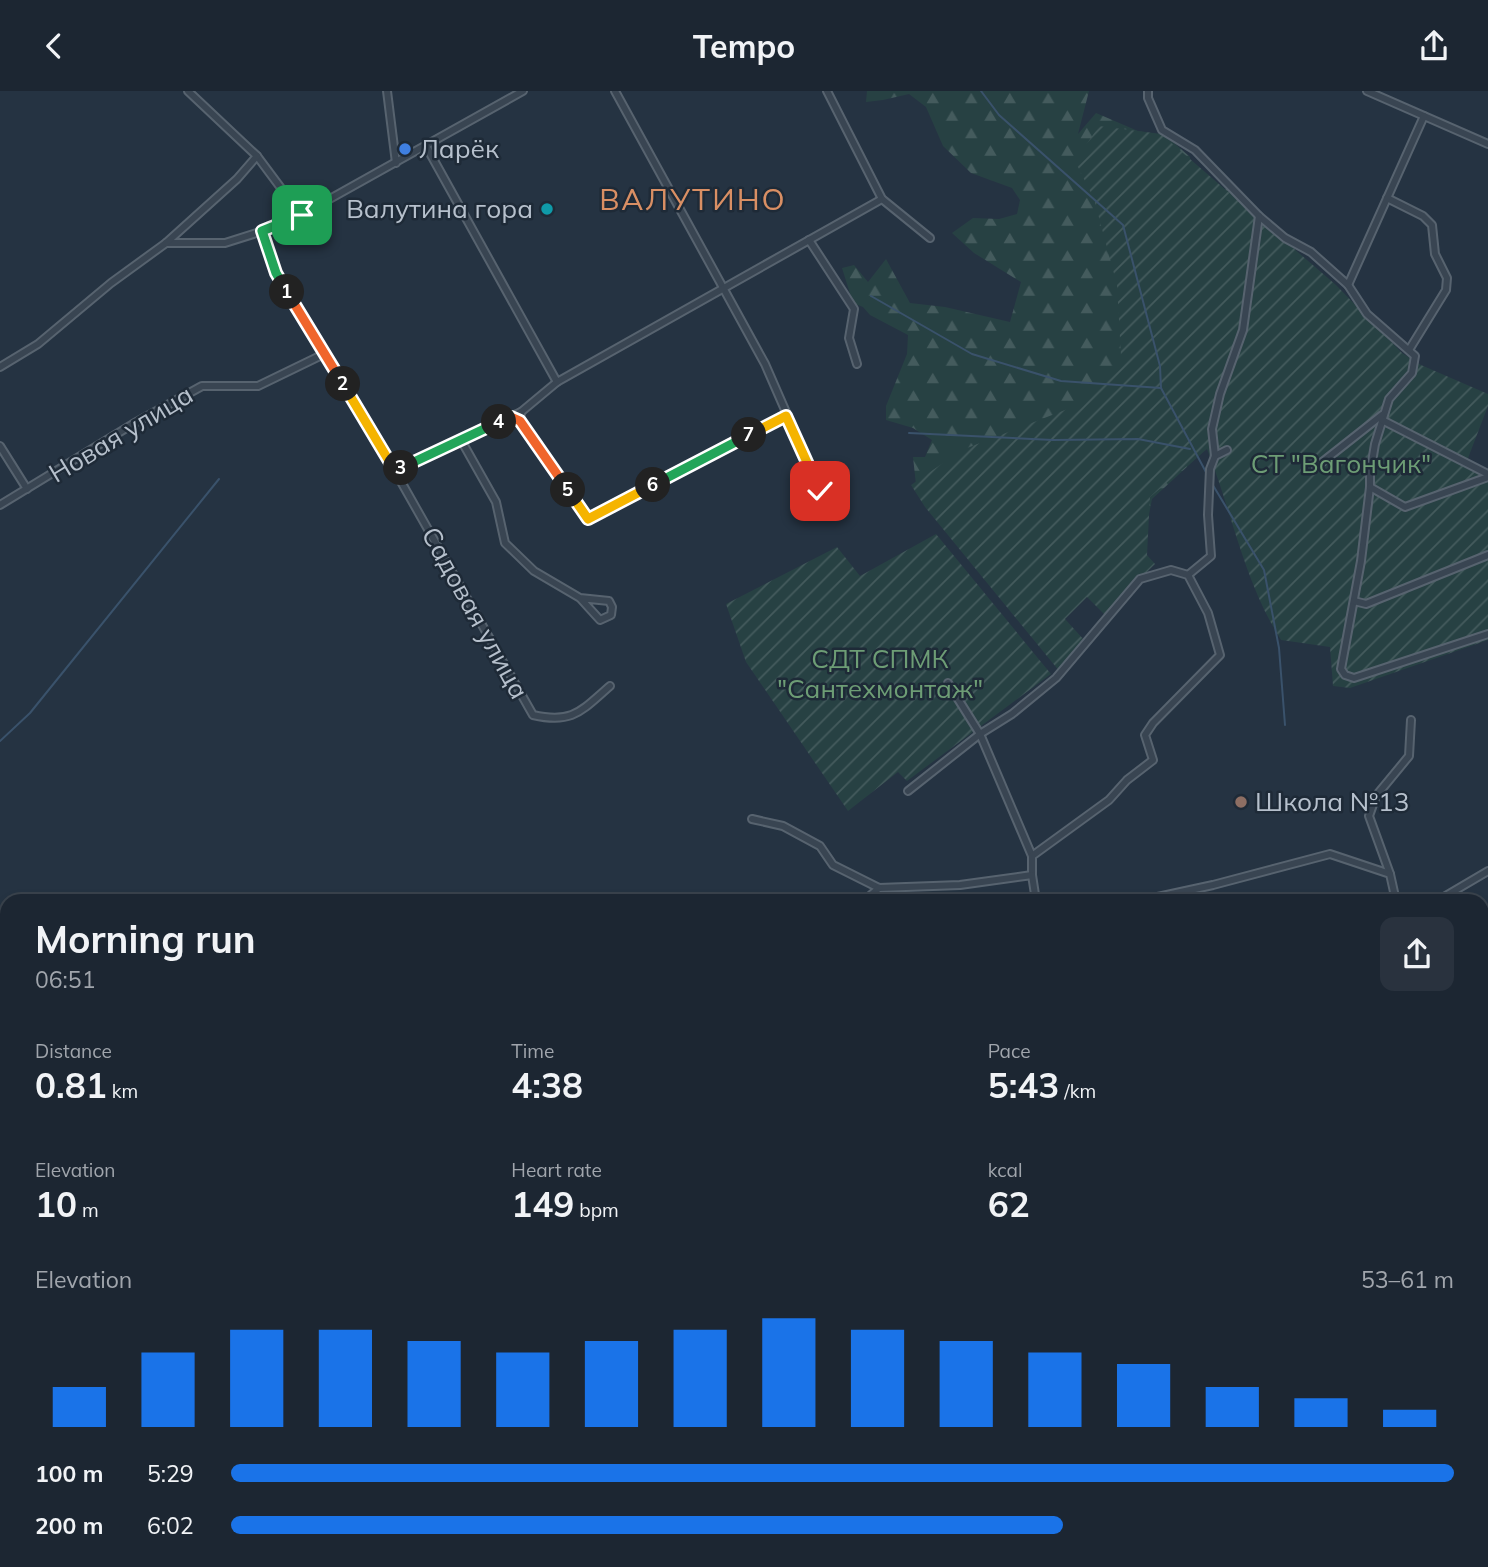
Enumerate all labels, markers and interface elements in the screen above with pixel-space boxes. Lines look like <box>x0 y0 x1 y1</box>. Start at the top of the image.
text: Tempo <box>693 26 795 66</box>
icon: back <box>35 27 73 65</box>
icon: share <box>1415 27 1453 65</box>
place label: Ларёк <box>419 132 499 165</box>
marker: Ларёк <box>397 141 413 157</box>
district label: ВАЛУТИНО <box>599 180 787 218</box>
pin <box>272 185 332 245</box>
place label: Валутина гора <box>346 192 533 225</box>
icon: arrive <box>283 196 321 234</box>
marker: Валутина гора <box>539 201 555 217</box>
pin: 1 <box>270 275 304 309</box>
text: 1 <box>281 279 292 303</box>
pin: 2 <box>326 367 360 401</box>
text: 2 <box>337 371 348 395</box>
street label: Новая улица <box>43 378 199 489</box>
pin: 4 <box>482 405 516 439</box>
text: 4 <box>493 409 504 433</box>
pin: 7 <box>732 417 766 453</box>
text: 7 <box>743 422 754 446</box>
park label: СТ "Вагончик" <box>1251 447 1431 480</box>
pin: 3 <box>384 451 418 485</box>
text: 3 <box>395 455 406 479</box>
pin <box>790 461 850 521</box>
pin: 6 <box>636 467 670 503</box>
text: 6 <box>647 472 658 496</box>
icon: check <box>801 472 839 510</box>
pin: 5 <box>550 473 586 507</box>
text: 5 <box>562 477 573 501</box>
street label: Садовая улица <box>415 521 536 705</box>
park label: СДТ СПМК "Сантехмонтаж" <box>777 642 983 705</box>
place label: Школа №13 <box>1255 785 1409 818</box>
marker: Школа №13 <box>1233 794 1249 810</box>
text: Morning run <box>35 915 256 963</box>
button: share <box>1380 917 1454 991</box>
text: 06:51 <box>35 965 95 994</box>
text: Distance <box>35 1039 112 1063</box>
text: Time <box>511 1039 554 1063</box>
text: Pace <box>988 1039 1031 1063</box>
text: 0.81 <box>35 1063 107 1107</box>
text: 4:38 <box>511 1063 583 1107</box>
text: 5:43 <box>988 1063 1059 1107</box>
text: km <box>107 1079 138 1103</box>
text: /km <box>1059 1079 1096 1103</box>
text: Elevation <box>35 1158 115 1182</box>
text: Heart rate <box>511 1158 602 1182</box>
text: kcal <box>988 1158 1022 1182</box>
text: 10 <box>35 1182 77 1226</box>
text: 149 <box>511 1182 574 1226</box>
text: 62 <box>988 1182 1030 1226</box>
text: m <box>77 1198 99 1222</box>
text: bpm <box>574 1198 619 1222</box>
text: Elevation <box>35 1265 132 1294</box>
text: 53–61 m <box>1361 1265 1454 1294</box>
text: 100 m <box>35 1459 103 1488</box>
text: 5:29 <box>147 1459 194 1488</box>
text: 200 m <box>35 1511 103 1540</box>
text: 6:02 <box>147 1511 194 1540</box>

